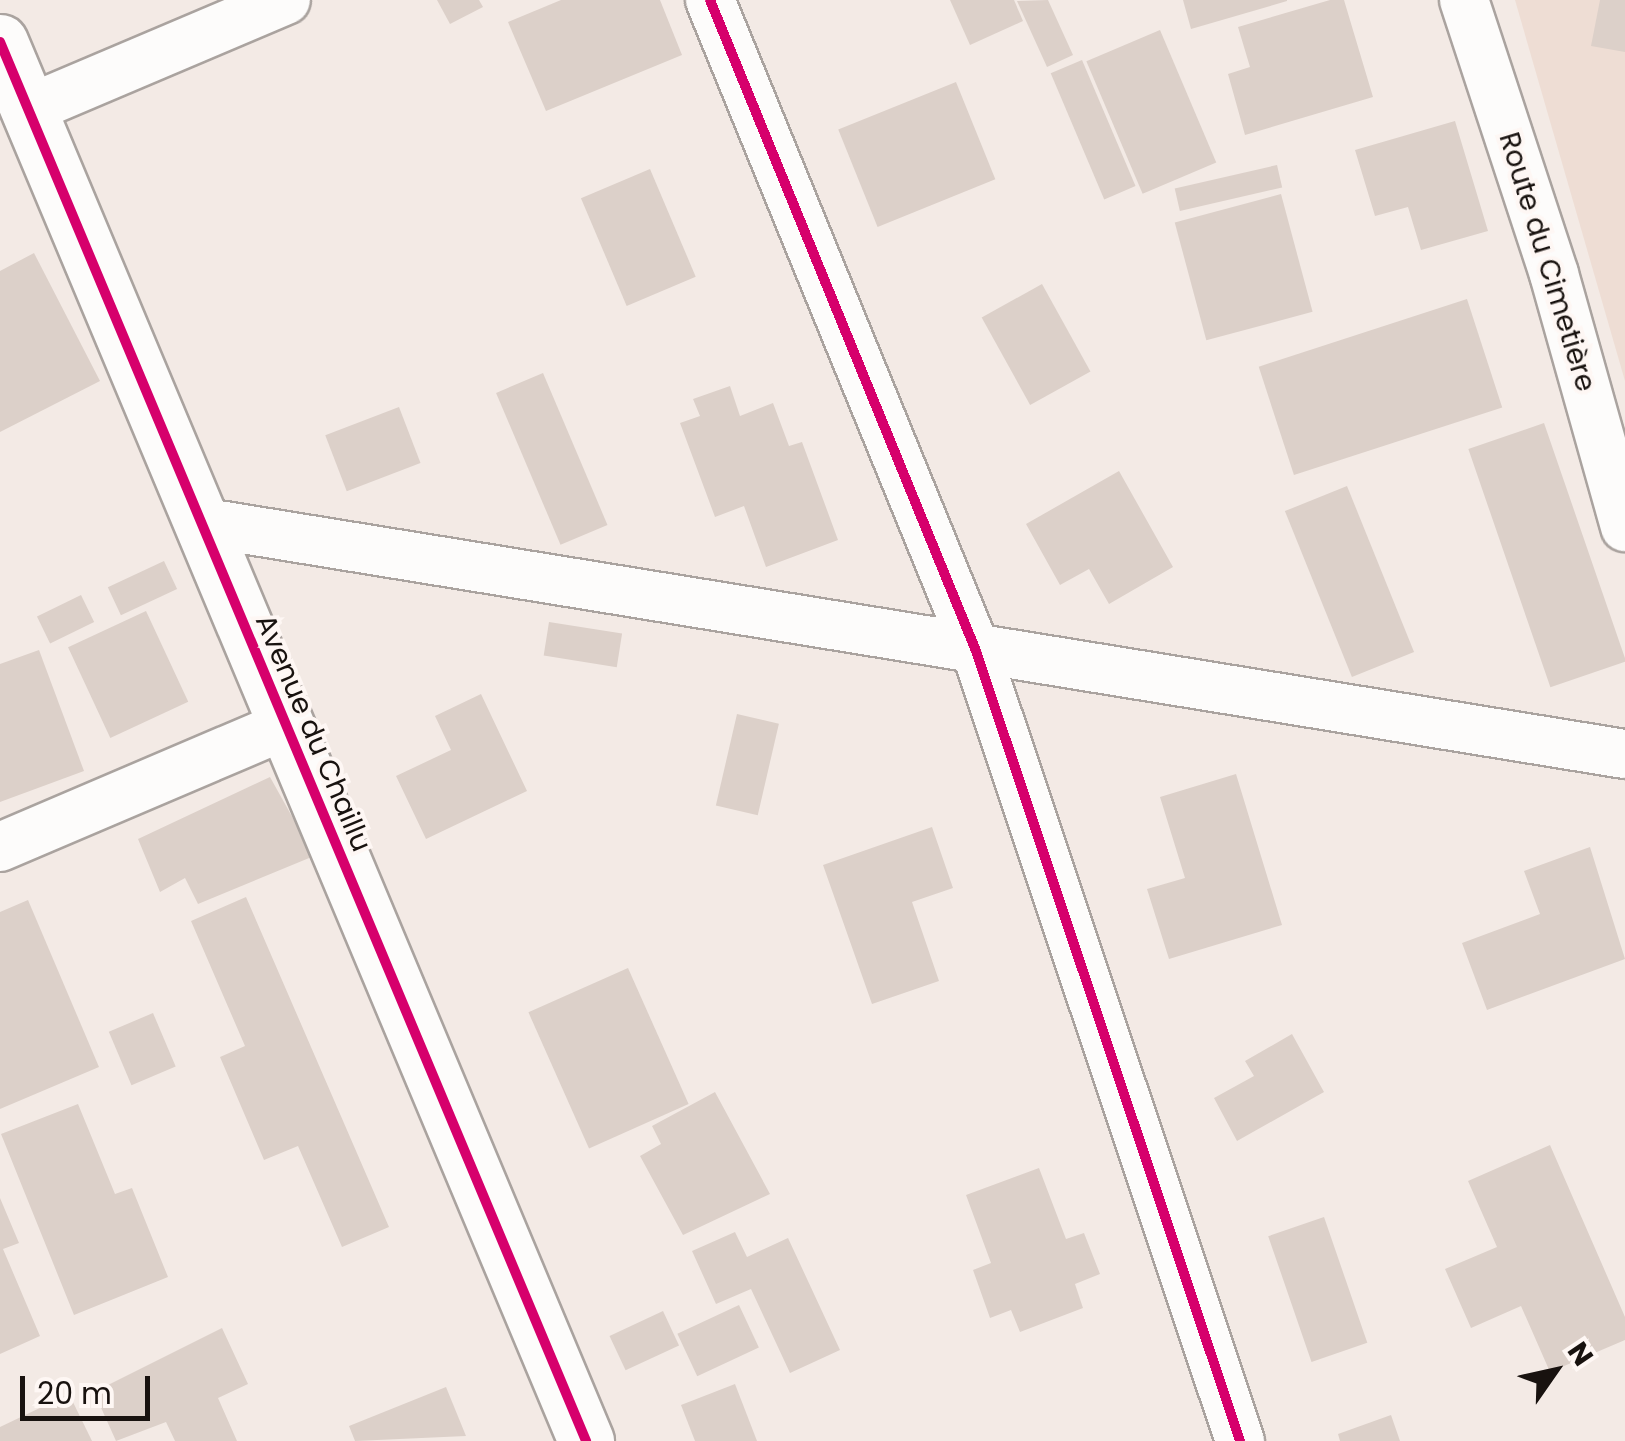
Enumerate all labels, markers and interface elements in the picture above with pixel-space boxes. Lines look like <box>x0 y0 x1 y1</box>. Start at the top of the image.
street label: Route du Cimetière <box>1492 128 1602 396</box>
street label: Avenue du Chaillu <box>248 610 378 856</box>
north arrow <box>1505 1321 1605 1421</box>
text: N <box>1558 1334 1602 1374</box>
scale bar <box>25 1356 155 1418</box>
text: 20 m <box>37 1372 112 1415</box>

